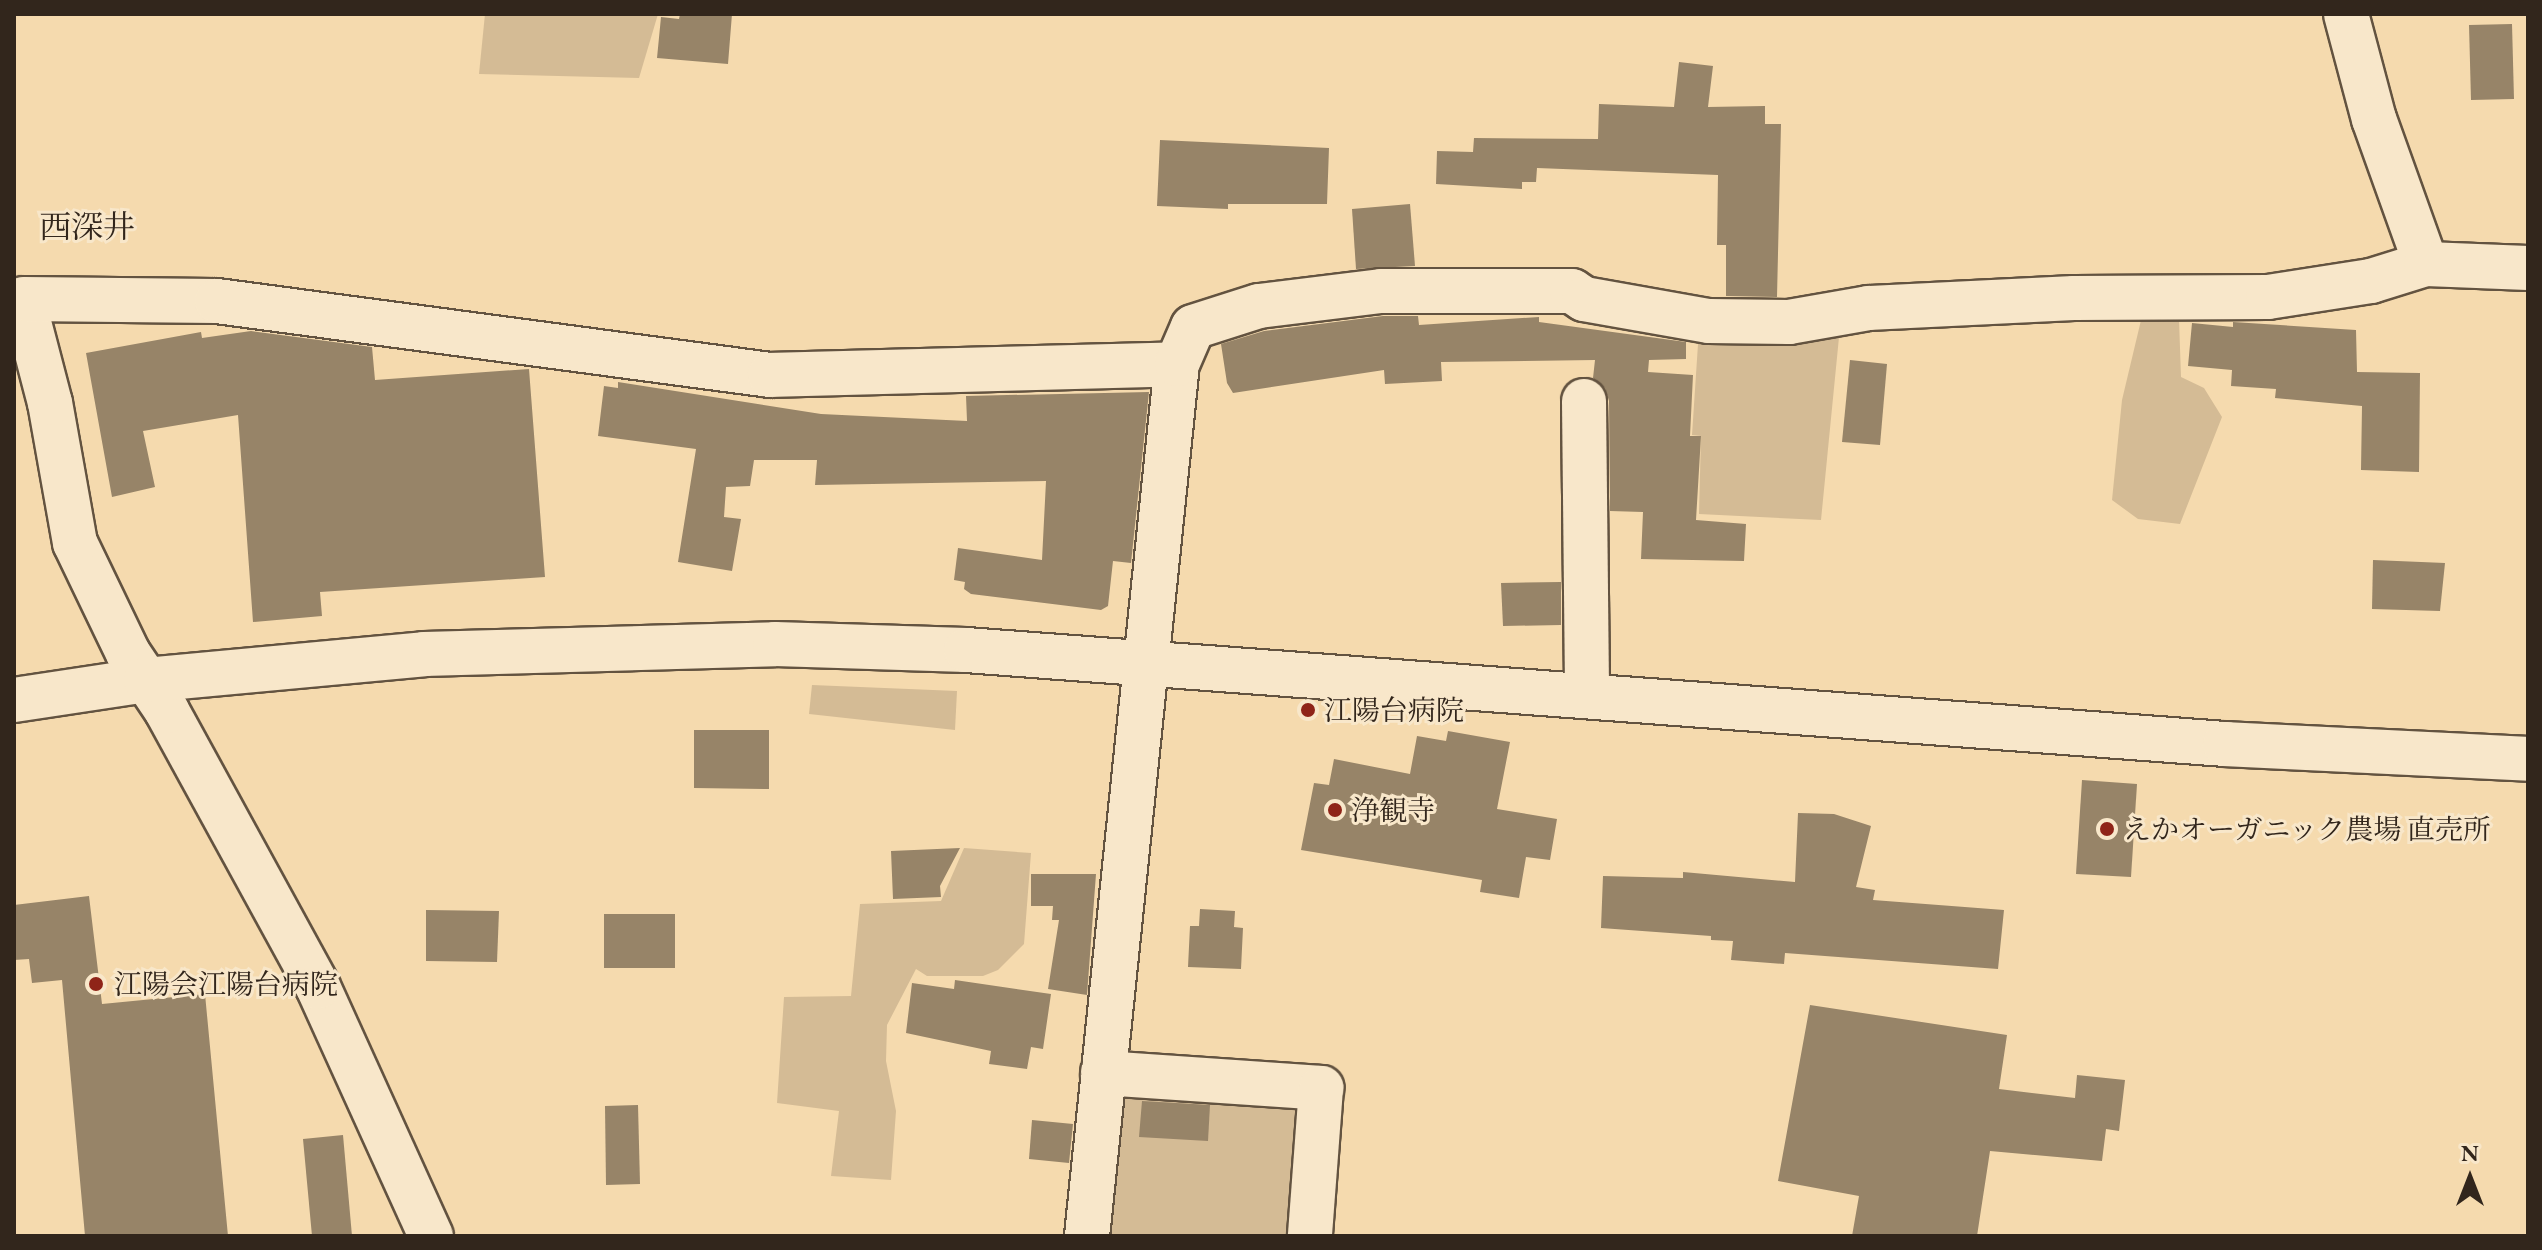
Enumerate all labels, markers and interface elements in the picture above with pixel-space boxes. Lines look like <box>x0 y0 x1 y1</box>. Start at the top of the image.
district label: 西深井 <box>39 208 135 246</box>
place label: 江陽台病院 <box>1324 693 1464 727</box>
marker: 江陽台病院 <box>1299 701 1317 719</box>
place label: 浄観寺 <box>1351 793 1435 827</box>
marker: 浄観寺 <box>1326 801 1344 819</box>
place label: えかオーガニック農場 直売所 <box>2123 812 2493 846</box>
marker: えかオーガニック農場 直売所 <box>2098 820 2116 838</box>
place label: 江陽会江陽台病院 <box>114 967 338 1001</box>
marker: 江陽会江陽台病院 <box>85 973 107 995</box>
north arrow <box>2430 1138 2510 1218</box>
text: N <box>2461 1139 2479 1168</box>

